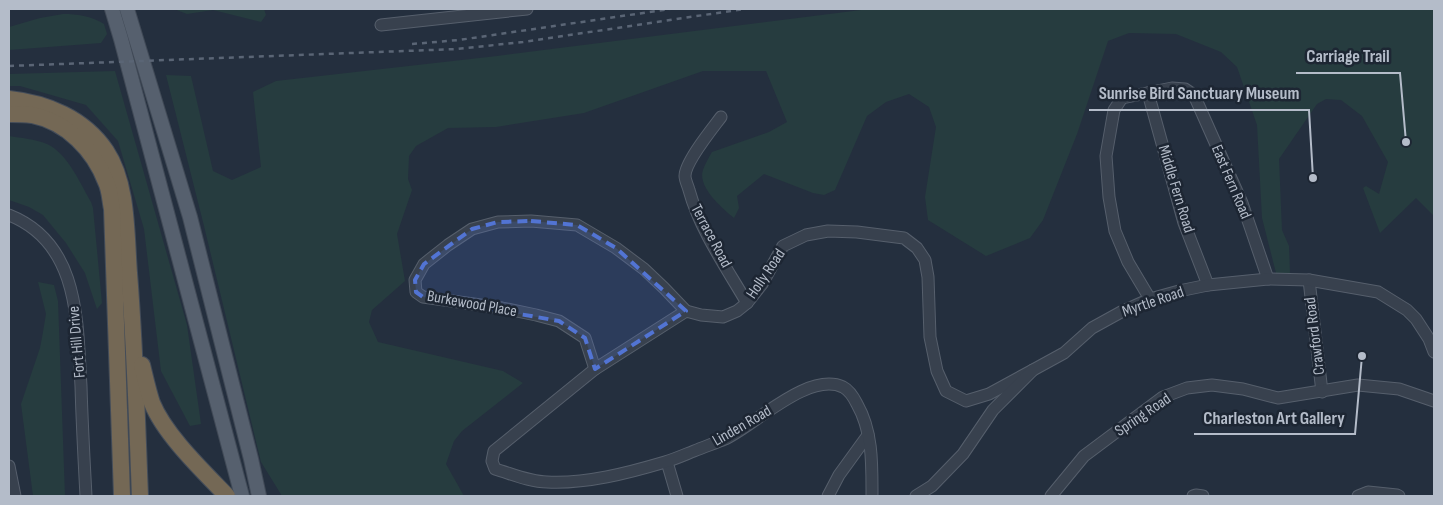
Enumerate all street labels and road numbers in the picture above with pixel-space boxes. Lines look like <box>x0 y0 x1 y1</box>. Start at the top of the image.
street label: East Fern Road <box>1207 142 1255 222</box>
street label: Middle Fern Road <box>1154 143 1198 235</box>
street label: Terrace Road <box>686 201 736 271</box>
street label: Holly Road <box>742 245 790 303</box>
street label: Myrtle Road <box>1120 283 1186 321</box>
street label: Burkewood Place <box>426 287 518 321</box>
street label: Crawford Road <box>1301 296 1329 376</box>
street label: Fort Hill Drive <box>64 305 90 379</box>
street label: Spring Road <box>1111 389 1175 441</box>
street label: Linden Road <box>709 402 775 450</box>

